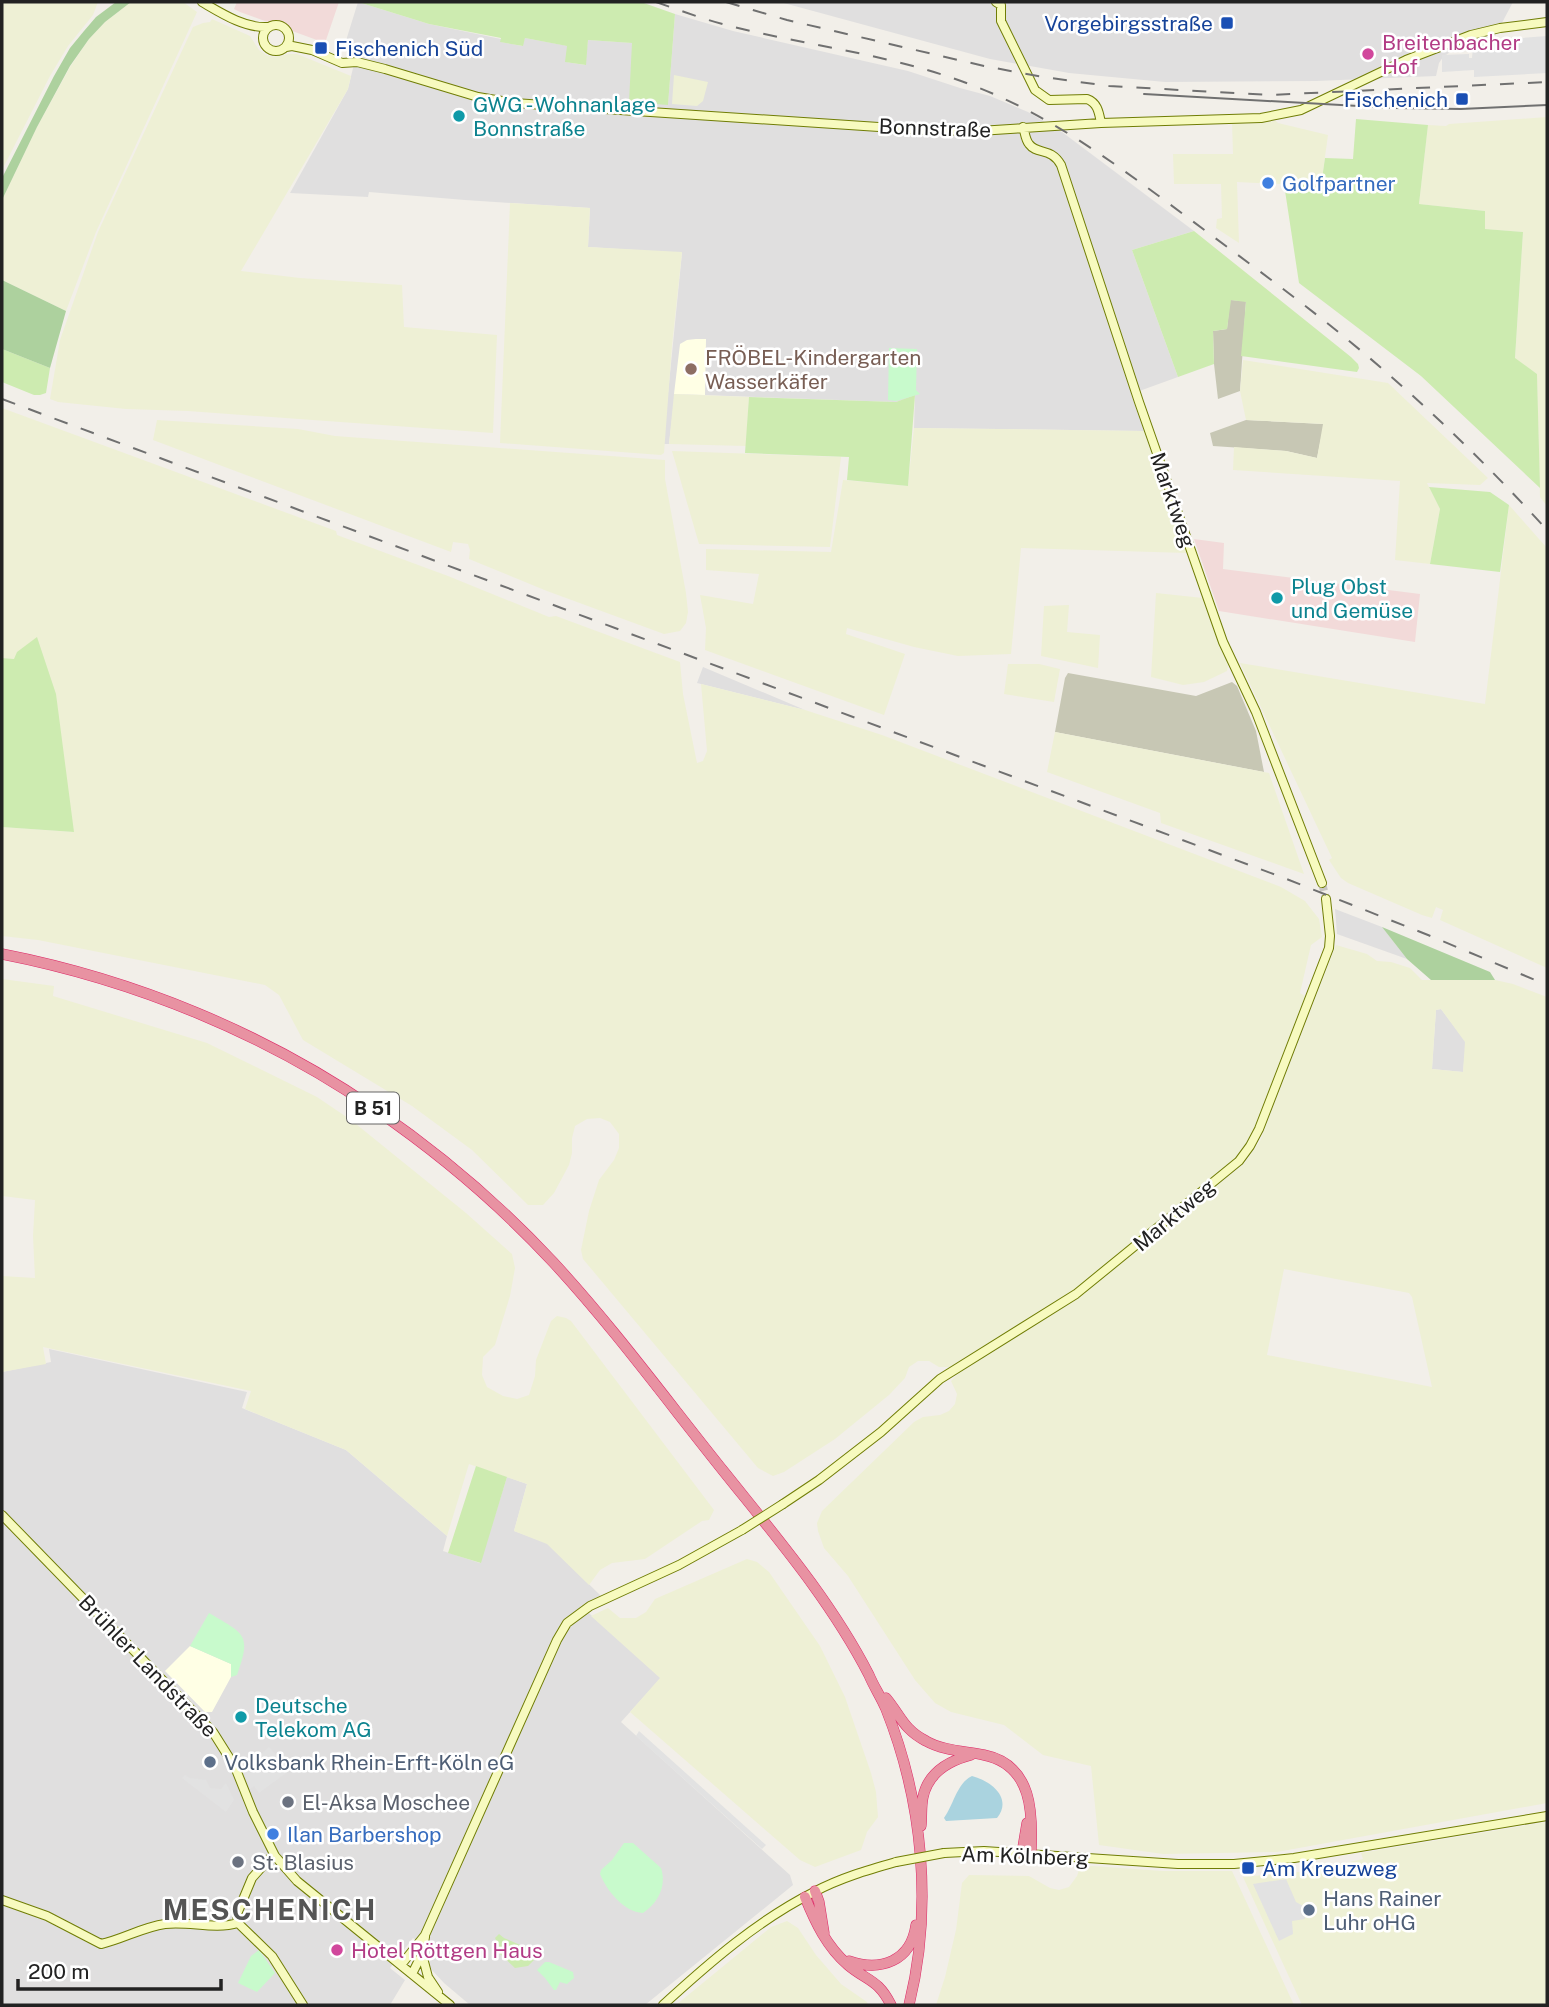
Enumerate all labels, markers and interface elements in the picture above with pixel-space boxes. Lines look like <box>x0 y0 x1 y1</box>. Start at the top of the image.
place label: Vorgebirgsstraße <box>1044 11 1213 36</box>
marker: Vorgebirgsstraße <box>1219 15 1235 31</box>
place label: Breitenbacher Hof <box>1382 30 1521 79</box>
place label: Fischenich Süd <box>335 36 483 61</box>
marker: Fischenich Süd <box>313 40 329 56</box>
marker: Breitenbacher Hof <box>1360 46 1376 62</box>
place label: Fischenich <box>1344 87 1448 112</box>
marker: Fischenich <box>1454 91 1470 107</box>
place label: GWG - Wohnanlage Bonnstraße <box>473 92 656 141</box>
marker: GWG - Wohnanlage Bonnstraße <box>451 108 467 124</box>
street label: Bonnstraße <box>878 114 992 142</box>
place label: Golfpartner <box>1282 171 1396 196</box>
marker: Golfpartner <box>1260 175 1276 191</box>
place label: FRÖBEL-Kindergarten Wasserkäfer <box>705 345 921 394</box>
marker: FRÖBEL-Kindergarten Wasserkäfer <box>683 361 699 377</box>
street label: Marktweg <box>1145 449 1201 551</box>
place label: Plug Obst und Gemüse <box>1291 574 1413 623</box>
marker: Plug Obst und Gemüse <box>1269 590 1285 606</box>
road number: B 51 <box>347 1092 399 1124</box>
street label: Marktweg <box>1128 1174 1220 1256</box>
street label: Brühler Landstraße <box>74 1590 222 1742</box>
place label: Deutsche Telekom AG <box>255 1693 372 1742</box>
marker: Deutsche Telekom AG <box>233 1709 249 1725</box>
place label: Volksbank Rhein-Erft-Köln eG <box>224 1750 514 1775</box>
marker: Volksbank Rhein-Erft-Köln eG <box>202 1754 218 1770</box>
place label: El-Aksa Moschee <box>302 1790 470 1815</box>
marker: El-Aksa Moschee <box>280 1794 296 1810</box>
place label: Ilan Barbershop <box>287 1822 442 1847</box>
marker: Ilan Barbershop <box>265 1826 281 1842</box>
street label: Am Kölnberg <box>961 1841 1089 1871</box>
place label: St. Blasius <box>252 1850 354 1875</box>
marker: St. Blasius <box>230 1854 246 1870</box>
place label: Am Kreuzweg <box>1262 1856 1398 1881</box>
marker: Am Kreuzweg <box>1240 1860 1256 1876</box>
place label: Hans Rainer Luhr oHG <box>1323 1886 1441 1935</box>
district label: MESCHENICH <box>163 1893 377 1926</box>
marker: Hans Rainer Luhr oHG <box>1301 1902 1317 1918</box>
place label: Hotel Röttgen Haus <box>351 1938 543 1963</box>
marker: Hotel Röttgen Haus <box>329 1942 345 1958</box>
scale bar <box>18 1948 220 1992</box>
text: 200 m <box>28 1959 89 1984</box>

